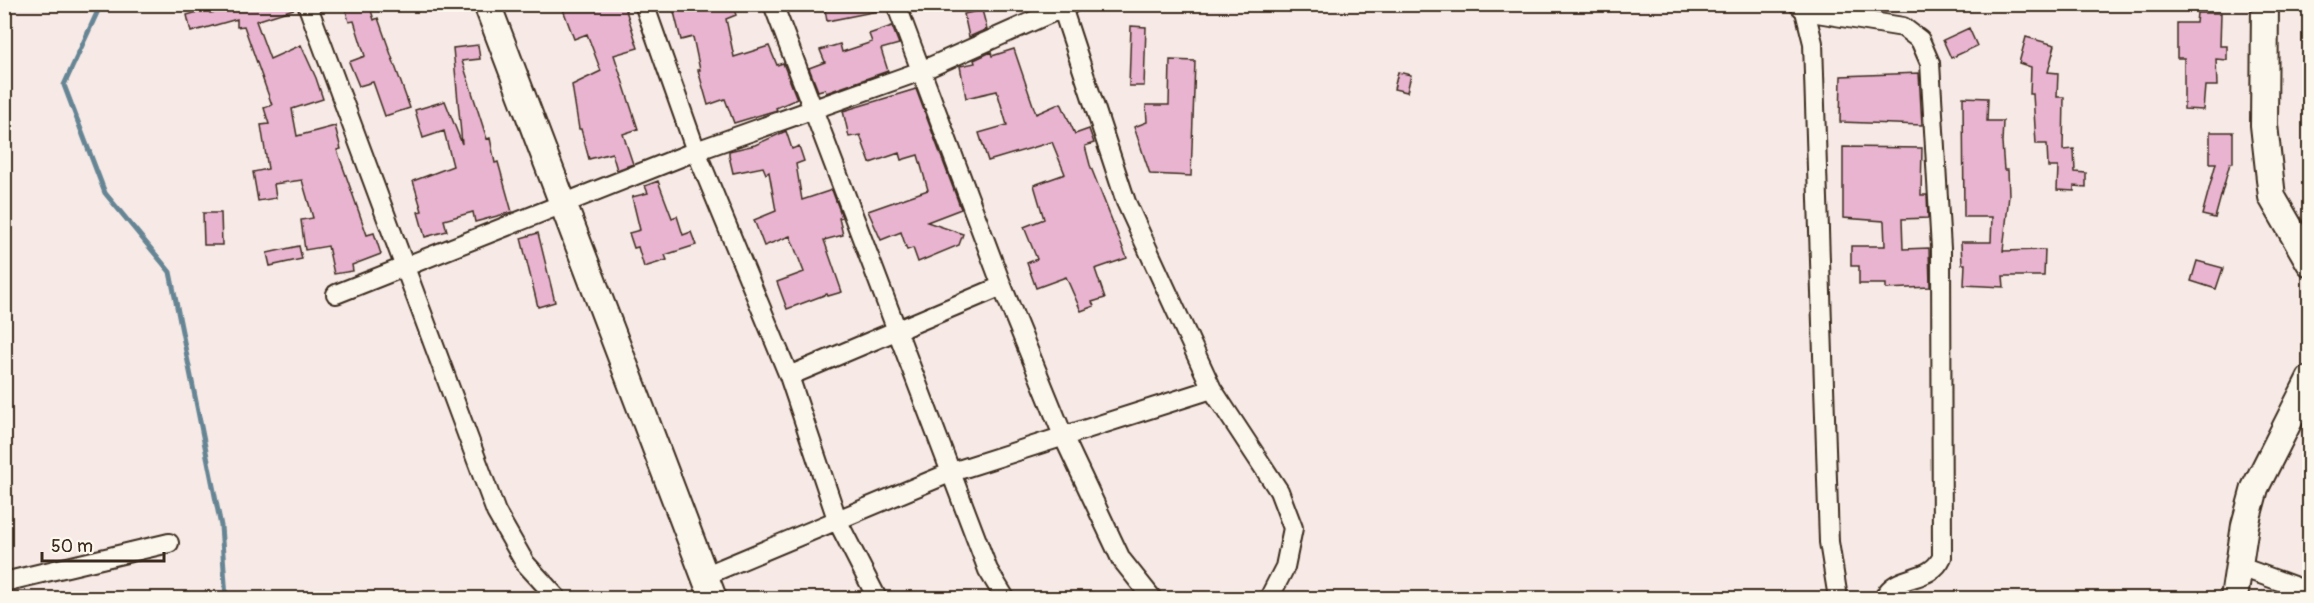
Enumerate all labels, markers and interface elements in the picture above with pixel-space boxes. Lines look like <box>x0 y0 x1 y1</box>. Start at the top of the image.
scale bar <box>42 525 164 563</box>
text: 50 m <box>51 535 93 558</box>

